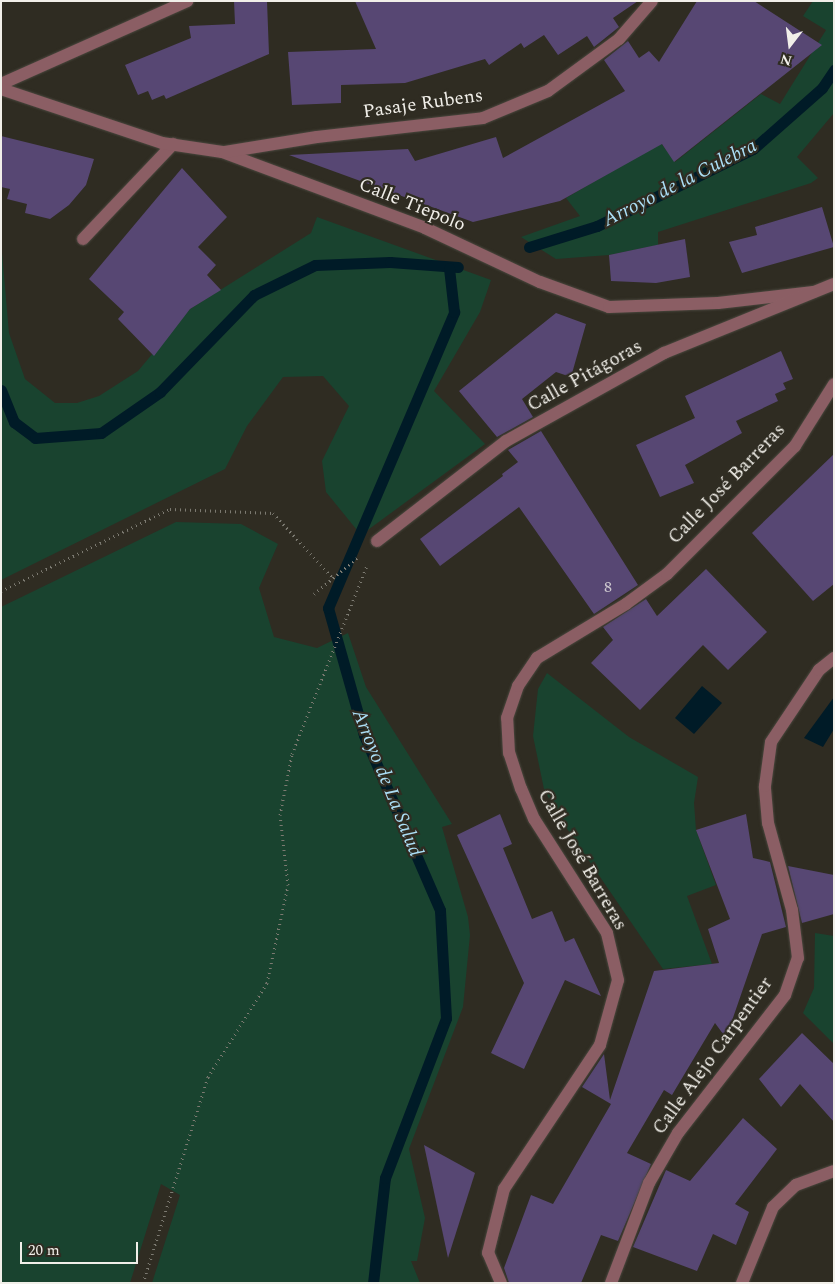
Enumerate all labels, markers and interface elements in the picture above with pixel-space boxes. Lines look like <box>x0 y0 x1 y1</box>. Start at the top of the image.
north arrow <box>765 20 815 70</box>
text: N <box>778 48 794 72</box>
street label: Pasaje Rubens <box>362 84 484 124</box>
water label: Arroyo de la Culebra <box>599 134 761 232</box>
street label: Calle Tiepolo <box>355 173 469 237</box>
street label: Calle Pitágoras <box>524 335 646 417</box>
street label: Calle José Barreras <box>664 419 790 549</box>
house number: 8 <box>604 577 612 597</box>
water label: Arroyo de La Salud <box>346 706 428 860</box>
street label: Calle José Barreras <box>532 786 632 934</box>
street label: Calle Alejo Carpentier <box>648 973 778 1139</box>
scale bar <box>22 1232 140 1264</box>
text: 20 m <box>28 1239 60 1262</box>

